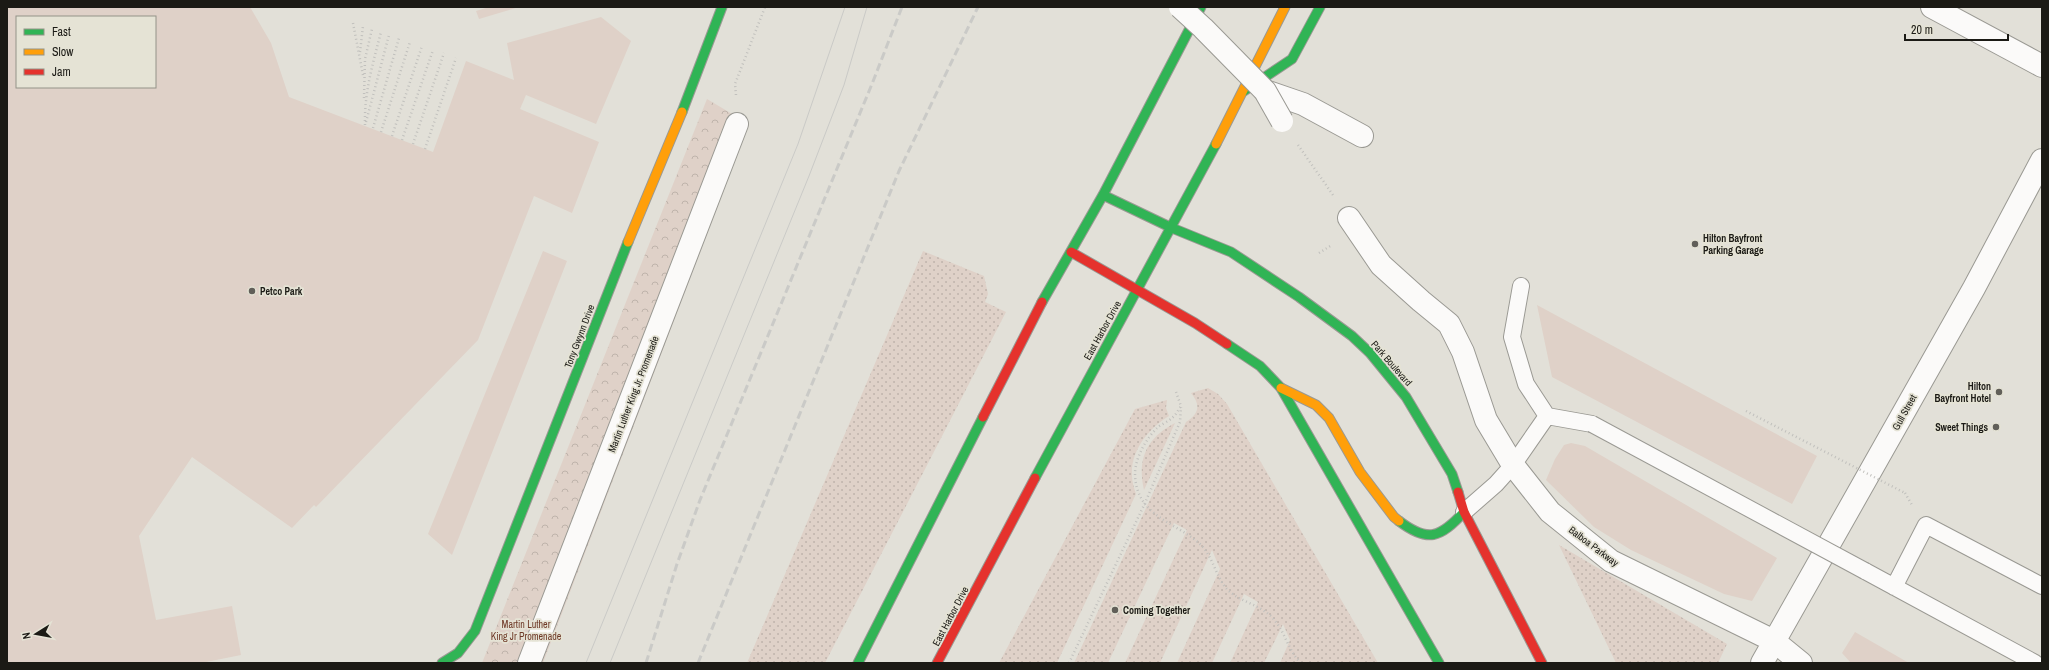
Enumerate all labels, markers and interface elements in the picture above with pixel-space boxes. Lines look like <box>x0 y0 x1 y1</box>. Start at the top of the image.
legend <box>16 16 156 88</box>
scale bar <box>1905 16 2008 42</box>
text: 20 m <box>1911 22 1933 38</box>
text: Fast <box>52 24 71 40</box>
text: Slow <box>52 44 74 60</box>
text: Jam <box>52 64 71 80</box>
place label: Hilton Bayfront Parking Garage <box>1703 232 1764 257</box>
marker: Hilton Bayfront Parking Garage <box>1690 239 1700 249</box>
place label: Petco Park <box>260 285 303 298</box>
marker: Petco Park <box>247 286 257 296</box>
street label: East Harbor Drive <box>1081 298 1124 362</box>
street label: Tony Gwynn Drive <box>561 302 598 370</box>
street label: Martin Luther King Jr. Promenade <box>605 334 662 454</box>
street label: Park Boulevard <box>1368 338 1415 389</box>
place label: Hilton Bayfront Hotel <box>1935 380 1991 405</box>
marker: Hilton Bayfront Hotel <box>1994 387 2004 397</box>
street label: Gull Street <box>1889 392 1920 432</box>
place label: Sweet Things <box>1935 421 1988 434</box>
marker: Sweet Things <box>1991 422 2001 432</box>
street label: Balboa Parkway <box>1566 523 1622 570</box>
street label: East Harbor Drive <box>929 584 972 648</box>
place label: Coming Together <box>1123 604 1191 617</box>
marker: Coming Together <box>1110 605 1120 615</box>
north arrow <box>16 614 56 654</box>
park label: Martin Luther King Jr Promenade <box>491 618 562 643</box>
text: N <box>19 631 34 640</box>

